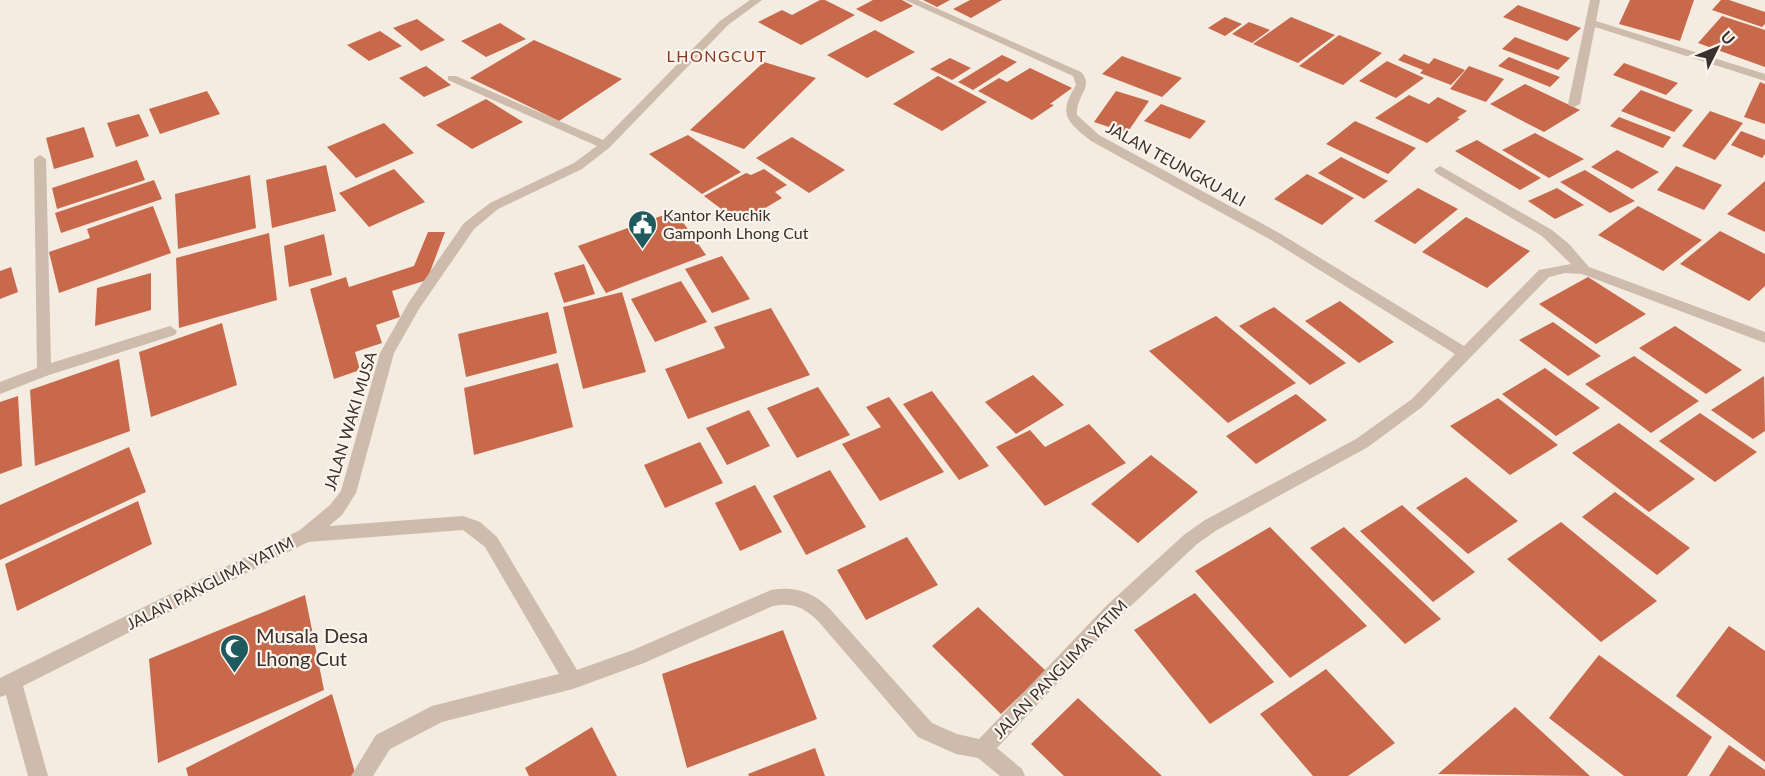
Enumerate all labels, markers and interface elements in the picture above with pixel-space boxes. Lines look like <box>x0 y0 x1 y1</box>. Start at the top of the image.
north arrow <box>1687 18 1747 78</box>
text: U <box>1717 27 1739 48</box>
district label: LHONGCUT <box>666 46 768 65</box>
street label: JALAN TEUNGKU ALI <box>1103 117 1249 210</box>
place label: Kantor Keuchik Gamponh Lhong Cut <box>663 205 809 242</box>
public building icon: Kantor Keuchik Gamponh Lhong Cut <box>626 208 658 250</box>
street label: JALAN WAKI MUSA <box>319 349 380 493</box>
street label: JALAN PANGLIMA YATIM <box>123 532 297 633</box>
street label: JALAN PANGLIMA YATIM <box>989 596 1131 742</box>
place label: Musala Desa Lhong Cut <box>256 623 368 670</box>
mosque icon: Musala Desa Lhong Cut <box>219 632 251 674</box>

